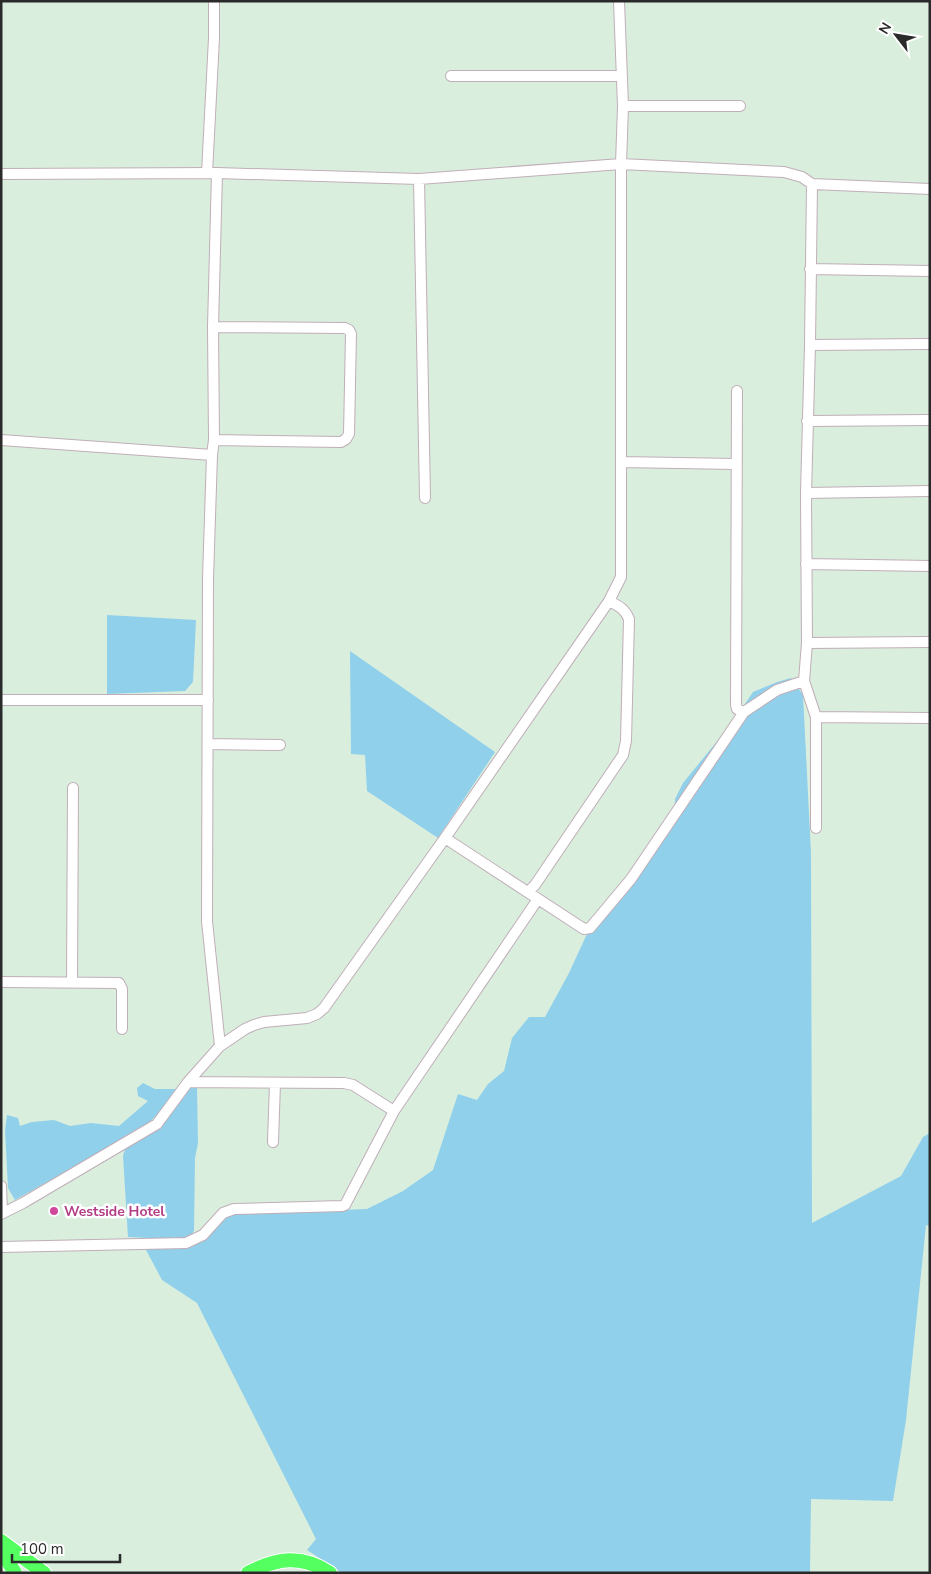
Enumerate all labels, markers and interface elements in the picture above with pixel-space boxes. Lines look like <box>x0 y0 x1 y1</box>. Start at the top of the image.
north arrow <box>871 10 921 60</box>
text: N <box>874 19 896 38</box>
place label: Westside Hotel <box>64 1202 165 1221</box>
marker: Westside Hotel <box>48 1205 60 1217</box>
scale bar <box>12 1532 120 1564</box>
text: 100 m <box>20 1539 64 1559</box>

